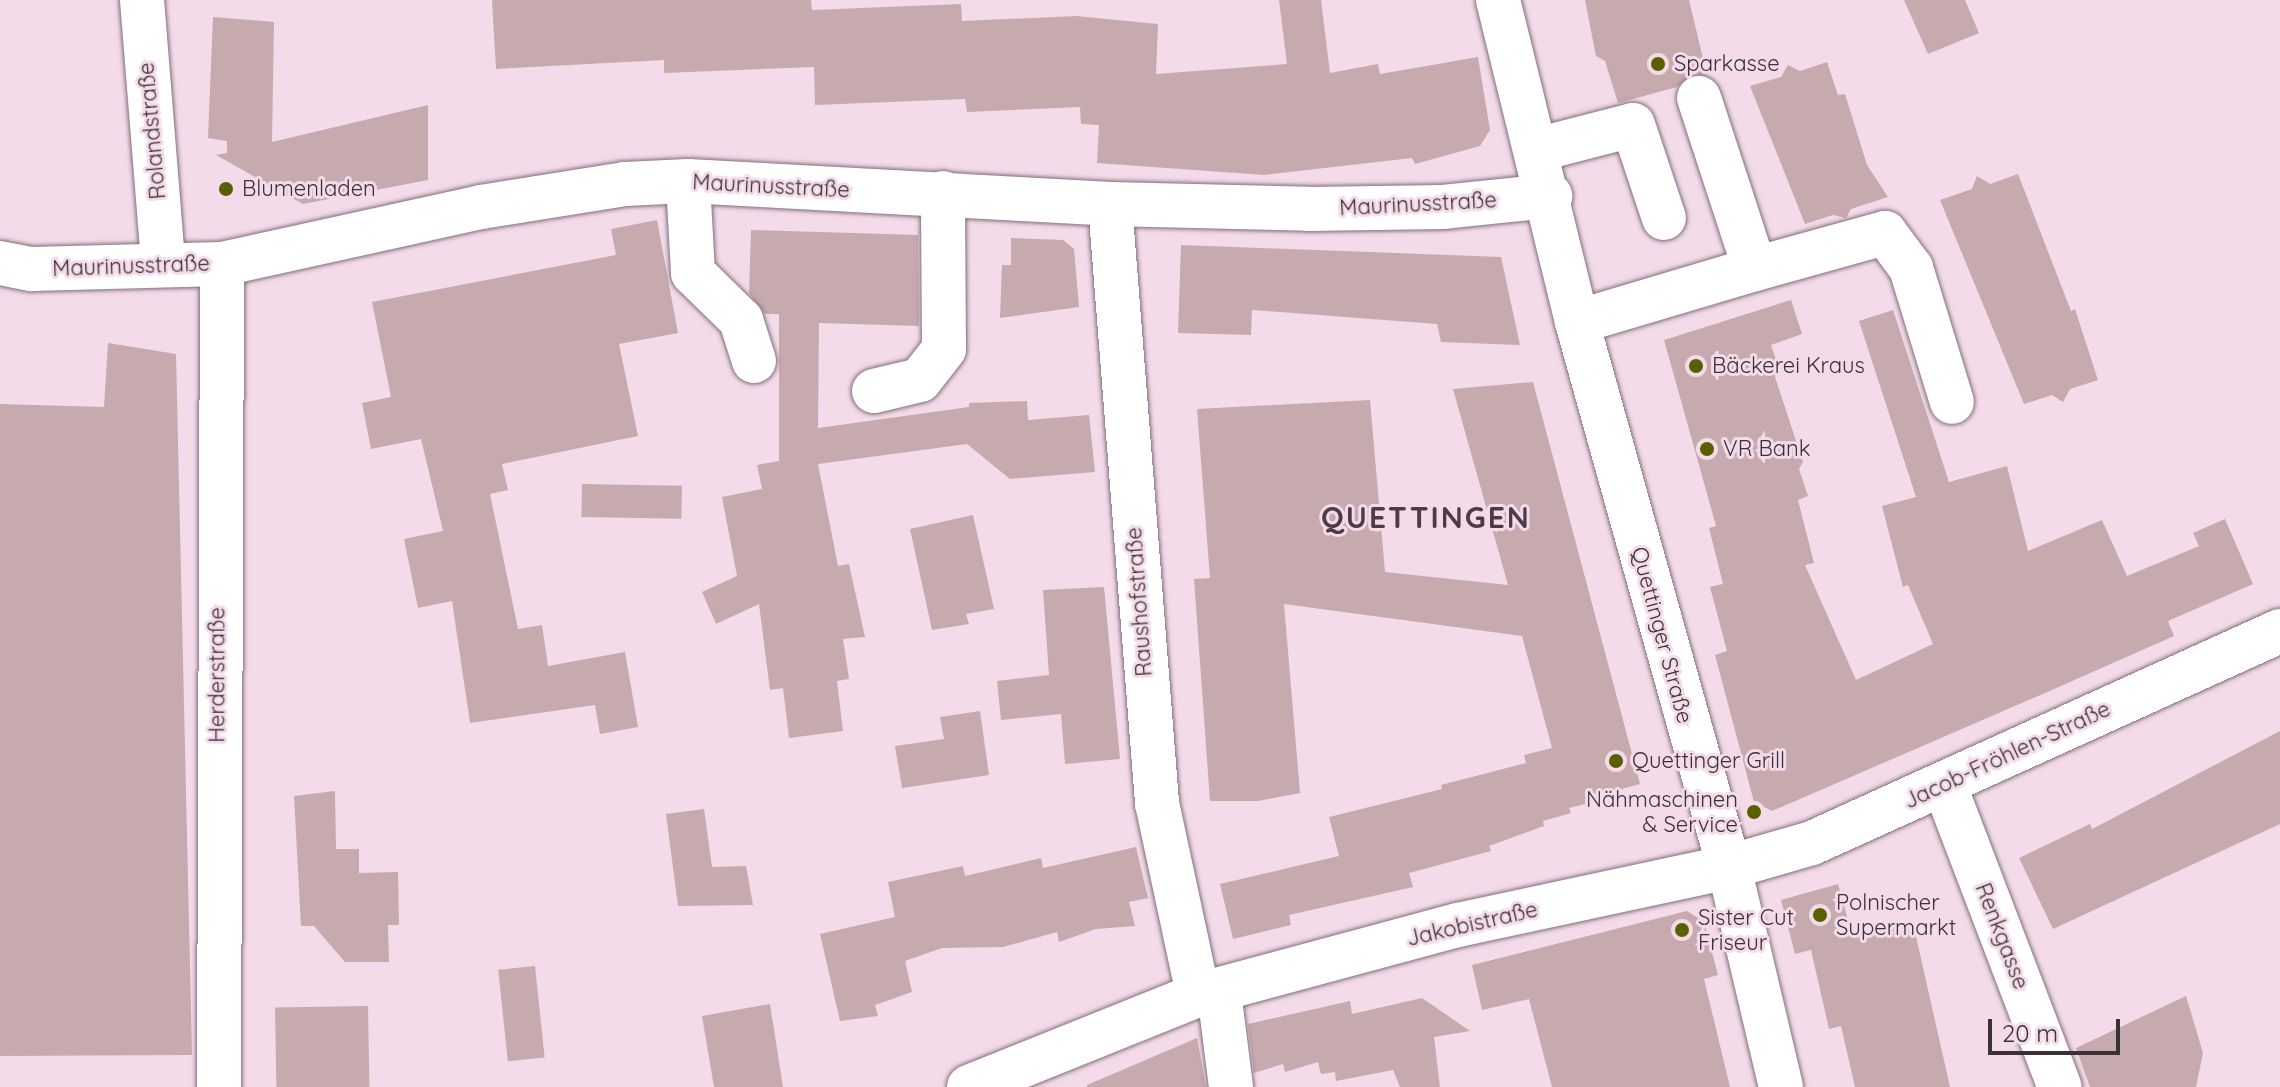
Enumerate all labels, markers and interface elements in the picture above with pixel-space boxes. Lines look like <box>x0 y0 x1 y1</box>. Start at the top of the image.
place label: Sparkasse <box>1674 51 1780 77</box>
marker: Sparkasse <box>1649 55 1667 73</box>
street label: Rolandstraße <box>133 61 171 201</box>
street label: Maurinusstraße <box>692 169 850 203</box>
place label: Blumenladen <box>242 176 376 202</box>
marker: Blumenladen <box>217 180 235 198</box>
street label: Maurinusstraße <box>1339 187 1497 221</box>
street label: Maurinusstraße <box>52 250 210 282</box>
place label: Bäckerei Kraus <box>1712 353 1865 379</box>
marker: Bäckerei Kraus <box>1687 357 1705 375</box>
place label: VR Bank <box>1723 436 1811 462</box>
marker: VR Bank <box>1698 440 1716 458</box>
district label: QUETTINGEN <box>1321 499 1531 535</box>
street label: Raushofstraße <box>1121 526 1157 678</box>
street label: Quettinger Straße <box>1626 544 1698 726</box>
street label: Herderstraße <box>204 607 230 743</box>
street label: Jacob-Fröhlen-Straße <box>1900 696 2114 814</box>
place label: Quettinger Grill <box>1632 748 1785 774</box>
marker: Quettinger Grill <box>1607 752 1625 770</box>
place label: Nähmaschinen & Service <box>1586 786 1738 838</box>
marker: Nähmaschinen & Service <box>1745 803 1763 821</box>
street label: Renkgasse <box>1970 879 2034 993</box>
place label: Polnischer Supermarkt <box>1836 889 1956 940</box>
street label: Jakobistraße <box>1404 896 1540 952</box>
place label: Sister Cut Friseur <box>1698 904 1794 956</box>
marker: Polnischer Supermarkt <box>1811 906 1829 924</box>
marker: Sister Cut Friseur <box>1673 921 1691 939</box>
scale bar <box>1992 1003 2124 1053</box>
text: 20 m <box>2002 1018 2058 1048</box>

